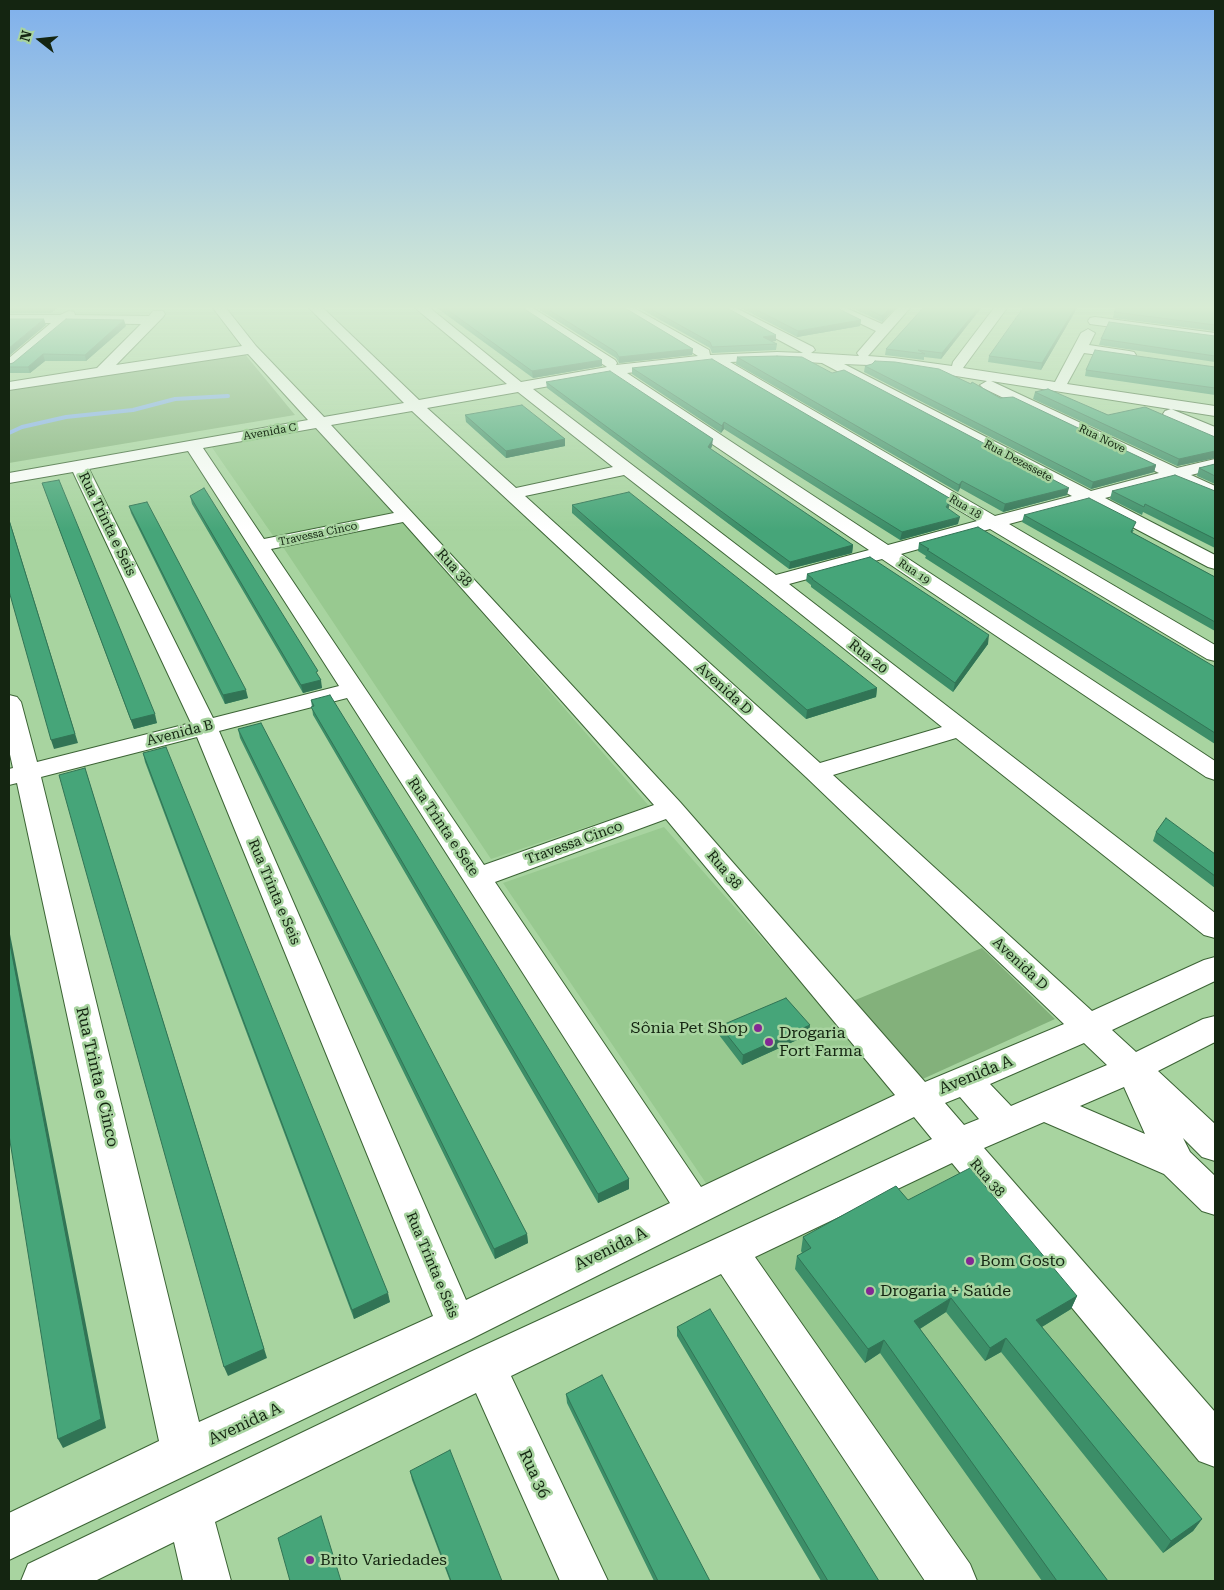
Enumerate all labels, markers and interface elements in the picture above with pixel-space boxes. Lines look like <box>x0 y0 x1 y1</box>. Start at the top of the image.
north arrow <box>15 15 65 65</box>
text: N <box>16 28 35 43</box>
street label: Avenida C <box>242 421 298 443</box>
street label: Rua Nove <box>1076 422 1128 456</box>
street label: Rua Dezessete <box>982 438 1054 484</box>
street label: Rua Trinta e Seis <box>75 469 139 579</box>
street label: Rua 18 <box>946 492 984 522</box>
street label: Travessa Cinco <box>277 519 359 549</box>
street label: Rua 38 <box>433 546 475 590</box>
street label: Rua 19 <box>896 557 932 587</box>
street label: Rua 20 <box>845 637 891 677</box>
street label: Avenida D <box>693 660 755 718</box>
street label: Avenida B <box>145 717 215 749</box>
street label: Rua Trinta e Sete <box>404 775 482 879</box>
street label: Travessa Cinco <box>523 818 625 868</box>
street label: Rua Trinta e Seis <box>244 837 304 947</box>
street label: Rua 38 <box>703 847 745 893</box>
street label: Avenida D <box>989 934 1051 994</box>
street label: Rua Trinta e Cinco <box>72 1005 122 1149</box>
place label: Sônia Pet Shop <box>630 1018 748 1038</box>
marker: Sônia Pet Shop <box>752 1022 764 1034</box>
place label: Drogaria Fort Farma <box>779 1023 862 1061</box>
marker: Drogaria Fort Farma <box>763 1036 775 1048</box>
street label: Avenida A <box>936 1051 1016 1099</box>
street label: Rua 38 <box>966 1156 1008 1200</box>
street label: Rua Trinta e Seis <box>402 1210 462 1320</box>
street label: Avenida A <box>572 1223 650 1275</box>
place label: Bom Gosto <box>980 1251 1065 1271</box>
marker: Bom Gosto <box>964 1255 976 1267</box>
place label: Drogaria + Saúde <box>880 1281 1011 1301</box>
marker: Drogaria + Saúde <box>864 1285 876 1297</box>
street label: Avenida A <box>206 1399 284 1449</box>
street label: Rua 36 <box>514 1447 554 1501</box>
place label: Brito Variedades <box>320 1550 447 1570</box>
marker: Brito Variedades <box>304 1554 316 1566</box>

